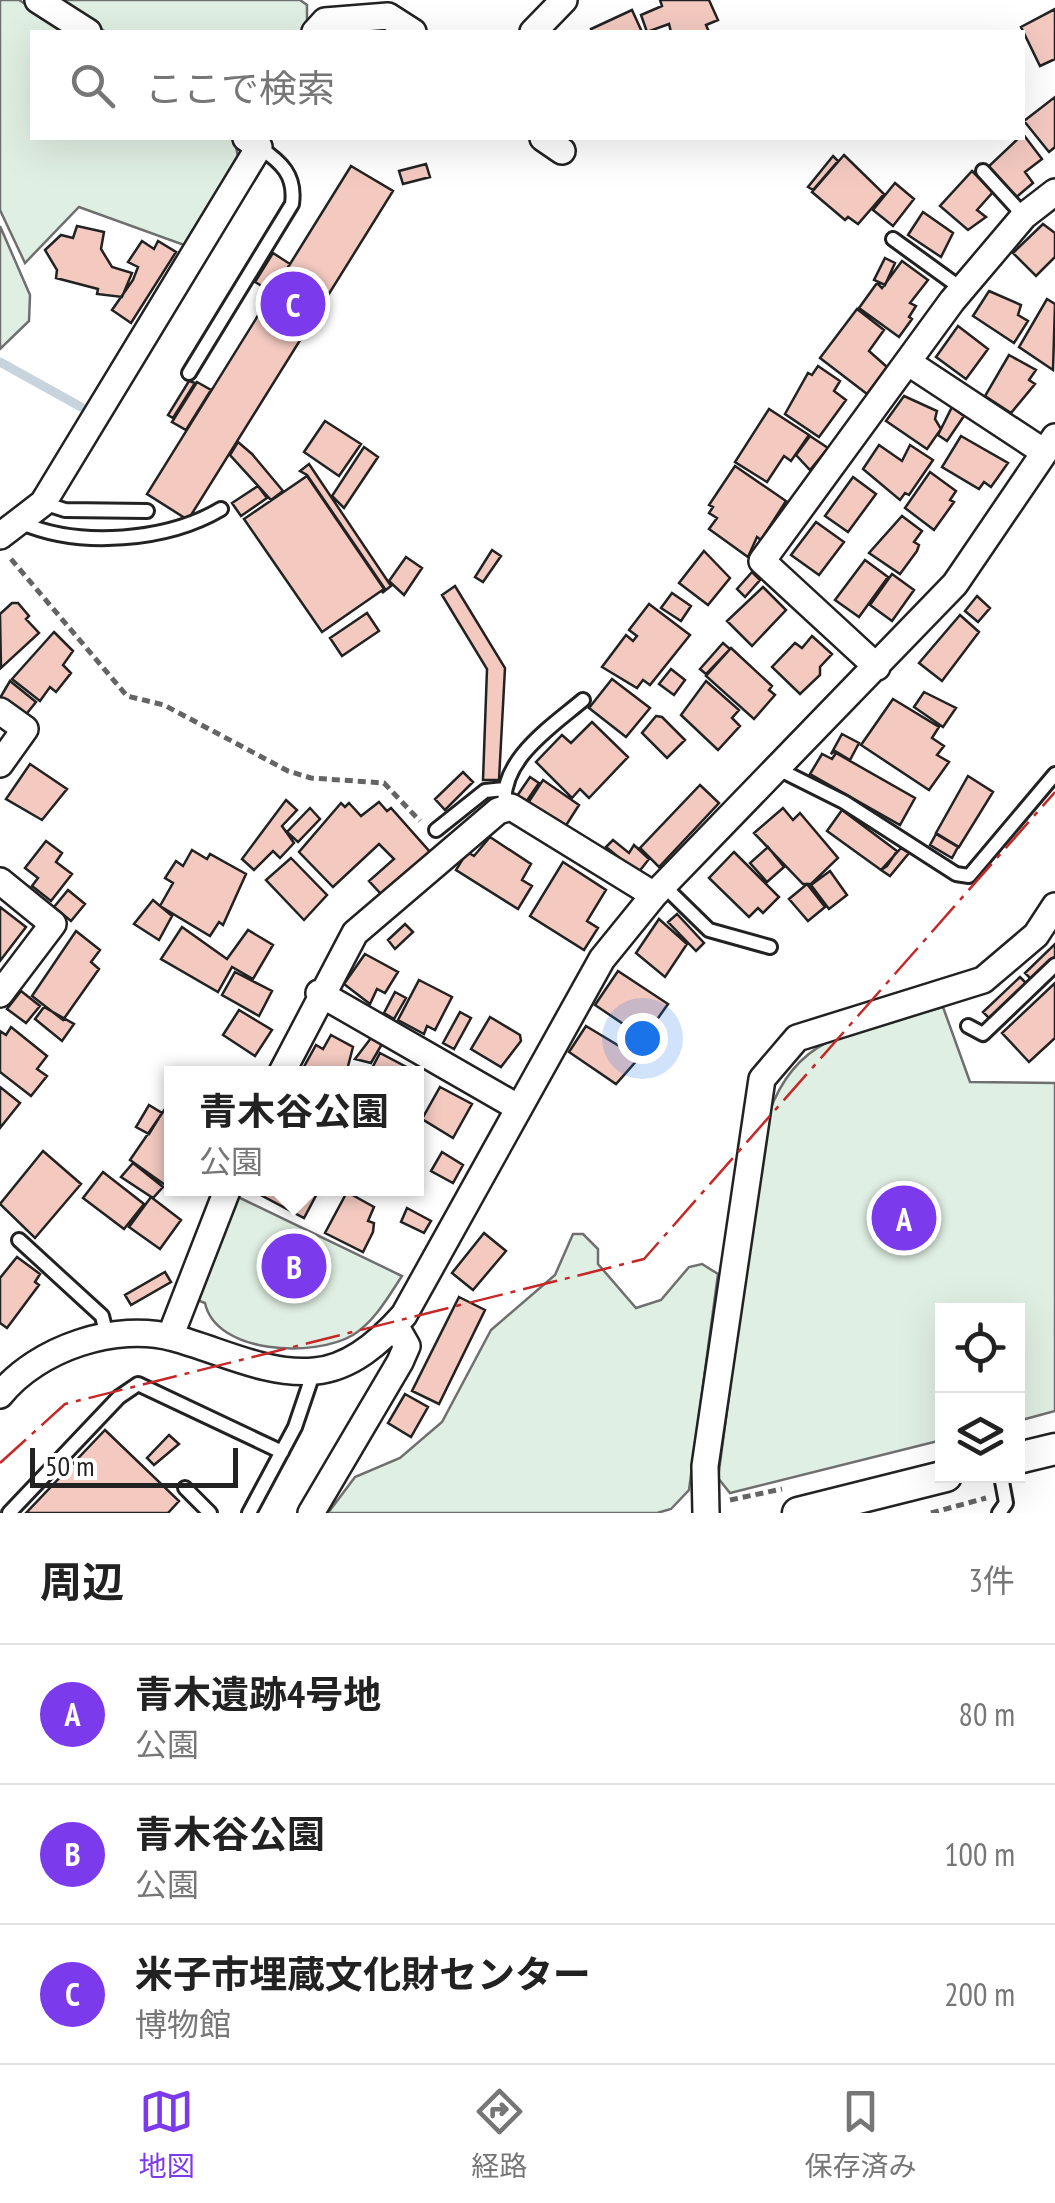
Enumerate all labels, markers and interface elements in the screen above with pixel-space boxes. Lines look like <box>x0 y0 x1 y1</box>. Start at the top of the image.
search box <box>30 30 1025 140</box>
icon: search <box>65 58 120 113</box>
text: ここで検索 <box>145 63 335 112</box>
pin: C <box>260 266 326 342</box>
your location <box>617 1013 668 1064</box>
popup <box>164 1066 424 1196</box>
text: 青木谷公園 <box>199 1086 389 1135</box>
text: 公園 <box>199 1140 263 1182</box>
pin: A <box>872 1180 936 1256</box>
pin: B <box>262 1228 326 1304</box>
map controls <box>935 1303 1025 1483</box>
button: locate <box>935 1303 1025 1393</box>
button: layers <box>935 1393 1025 1483</box>
scale bar <box>30 1443 238 1488</box>
text: 50 m <box>45 1447 94 1484</box>
text: 周辺 <box>40 1554 124 1609</box>
text: 3件 <box>969 1559 1015 1601</box>
text: 青木遺跡4号地 <box>135 1669 381 1718</box>
text: A <box>64 1693 81 1735</box>
text: 80 m <box>959 1693 1015 1735</box>
text: 公園 <box>135 1723 199 1765</box>
text: 青木谷公園 <box>135 1809 325 1858</box>
text: B <box>65 1833 80 1875</box>
text: 100 m <box>944 1833 1015 1875</box>
text: 公園 <box>135 1863 199 1905</box>
text: 米子市埋蔵文化財センター <box>135 1949 591 1998</box>
text: C <box>65 1973 80 2015</box>
text: 200 m <box>944 1973 1015 2015</box>
text: 博物館 <box>135 2003 231 2045</box>
tab: 地図 <box>138 2084 195 2184</box>
tab: 経路 <box>471 2084 528 2184</box>
tab: 保存済み <box>804 2084 917 2184</box>

